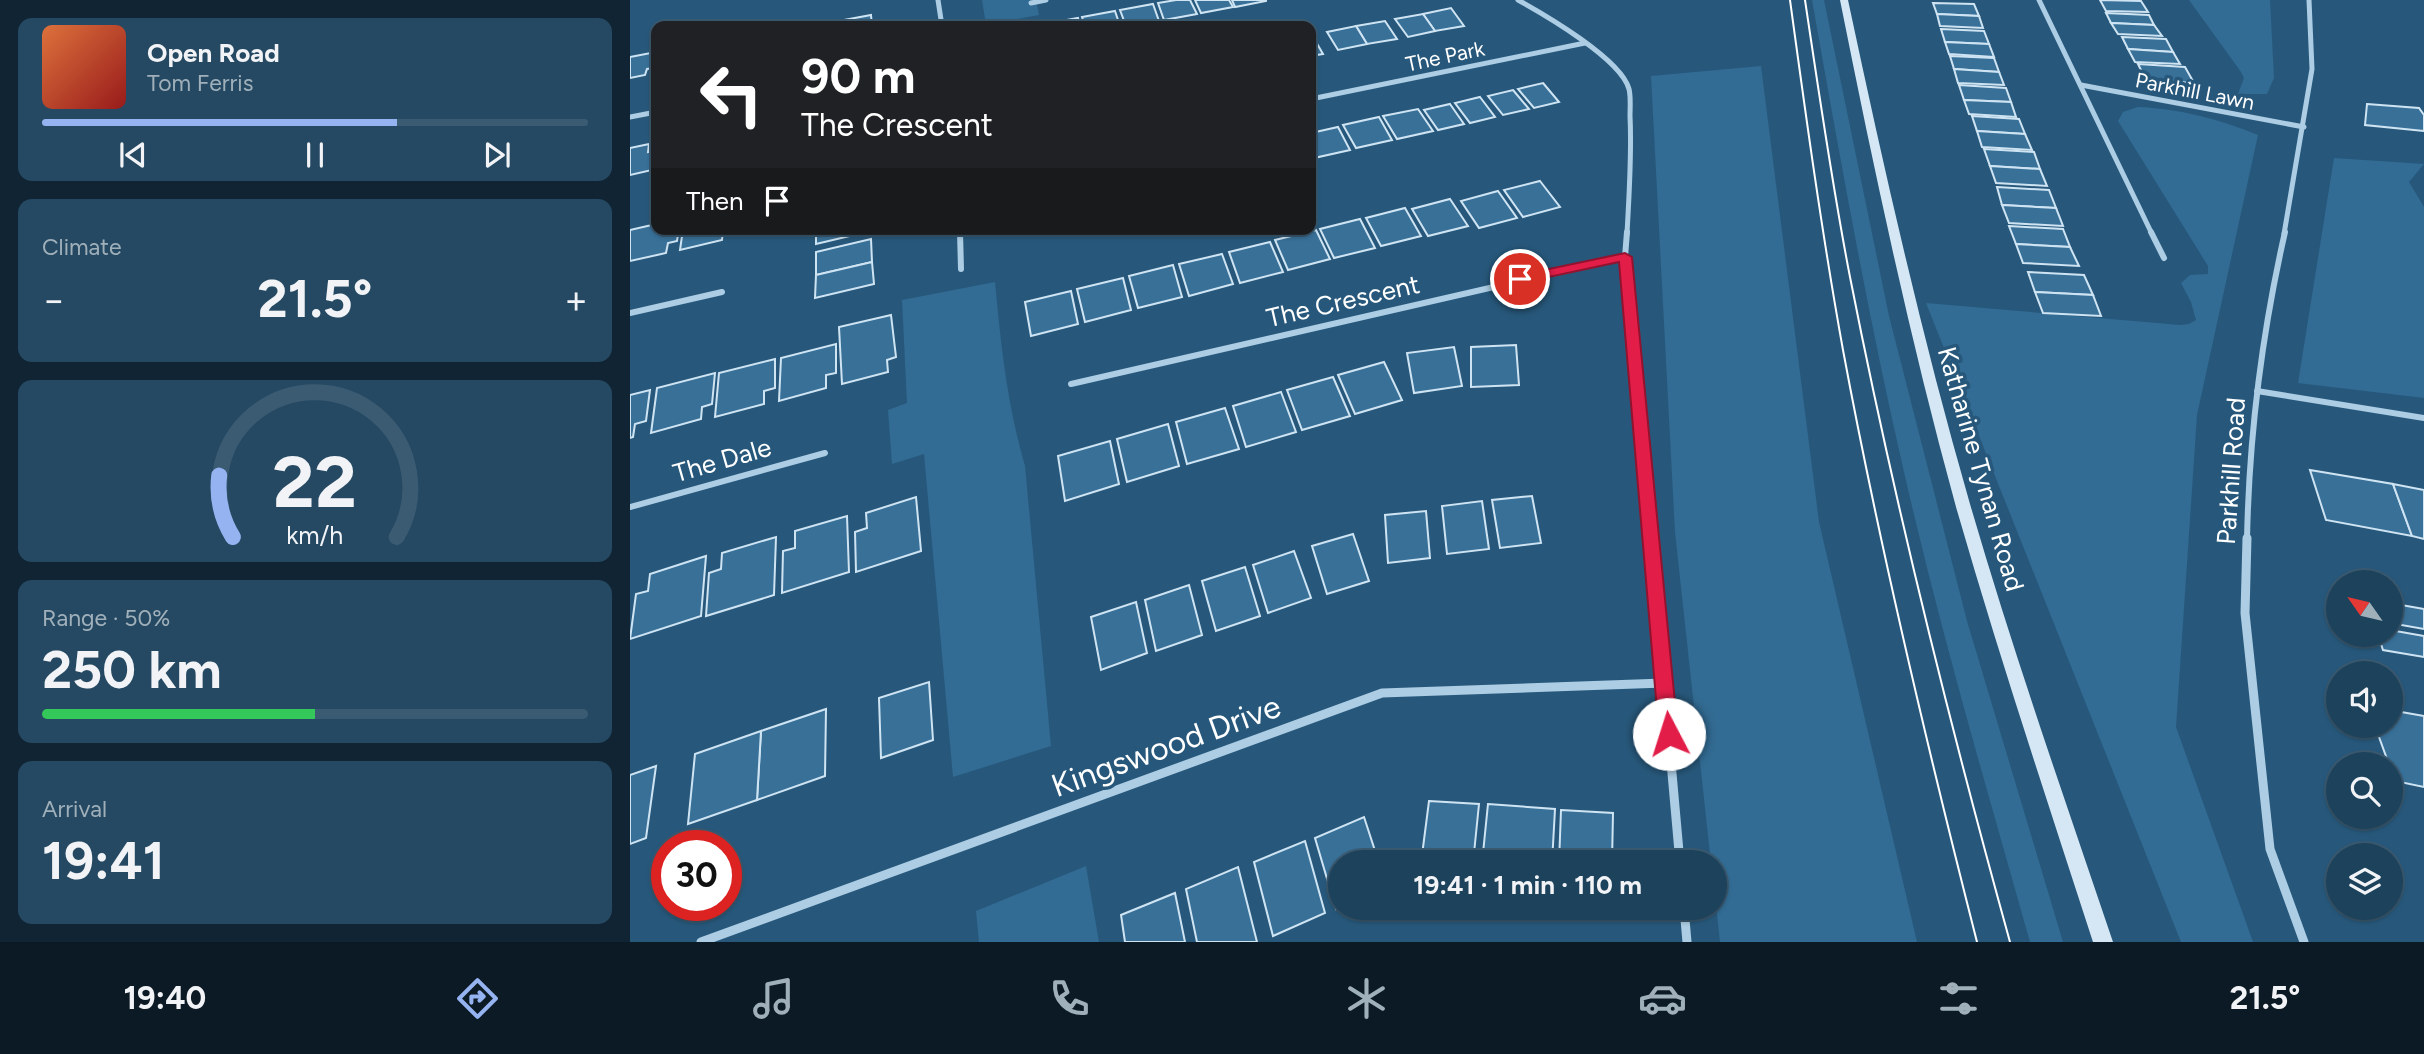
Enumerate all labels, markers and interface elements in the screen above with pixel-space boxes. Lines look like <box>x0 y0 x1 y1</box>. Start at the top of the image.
street label: The Park <box>1403 35 1487 77</box>
text: Open Road <box>147 37 280 69</box>
text: 90 m <box>801 46 916 105</box>
icon: left <box>686 49 777 140</box>
street label: Parkhill Lawn <box>2133 67 2257 115</box>
text: Tom Ferris <box>147 69 253 97</box>
text: The Crescent <box>801 106 993 144</box>
icon: previous <box>114 136 152 174</box>
icon: pause <box>296 136 334 174</box>
icon: next <box>478 136 516 174</box>
icon: arrive <box>758 182 796 220</box>
text: Then <box>686 185 744 217</box>
text: Climate <box>42 233 121 261</box>
pin <box>1490 249 1550 309</box>
icon: arrive <box>1501 260 1539 298</box>
text: 21.5° <box>258 268 372 330</box>
street label: The Crescent <box>1263 268 1423 334</box>
text: − <box>42 277 66 323</box>
text: + <box>564 277 588 323</box>
street label: Katharine Tynan Road <box>1931 343 2031 595</box>
street label: Parkhill Road <box>2210 396 2252 546</box>
street label: The Dale <box>669 431 775 489</box>
text: 22 <box>273 438 357 525</box>
text: km/h <box>286 520 344 550</box>
north arrow <box>2326 570 2403 648</box>
map controls <box>2326 570 2403 920</box>
text: Range · 50% <box>42 604 170 632</box>
text: 250 km <box>42 639 222 701</box>
button: sound <box>2326 661 2403 738</box>
street label: Kingswood Drive <box>1046 687 1286 805</box>
position arrow <box>1632 697 1706 771</box>
button: search <box>2326 752 2403 829</box>
text: Arrival <box>42 795 107 823</box>
text: 19:41 <box>42 830 165 892</box>
speed limit sign: 30 <box>651 830 742 921</box>
button: layers <box>2326 843 2403 920</box>
text: 19:41 · 1 min · 110 m <box>1413 869 1642 901</box>
icon: directions <box>453 974 502 1023</box>
icon: music <box>749 974 798 1023</box>
icon: phone <box>1045 974 1094 1023</box>
icon: climate <box>1342 974 1391 1023</box>
icon: car <box>1638 974 1687 1023</box>
icon: filters <box>1934 974 1983 1023</box>
text: 19:40 <box>124 979 206 1017</box>
text: 21.5° <box>2230 979 2300 1017</box>

